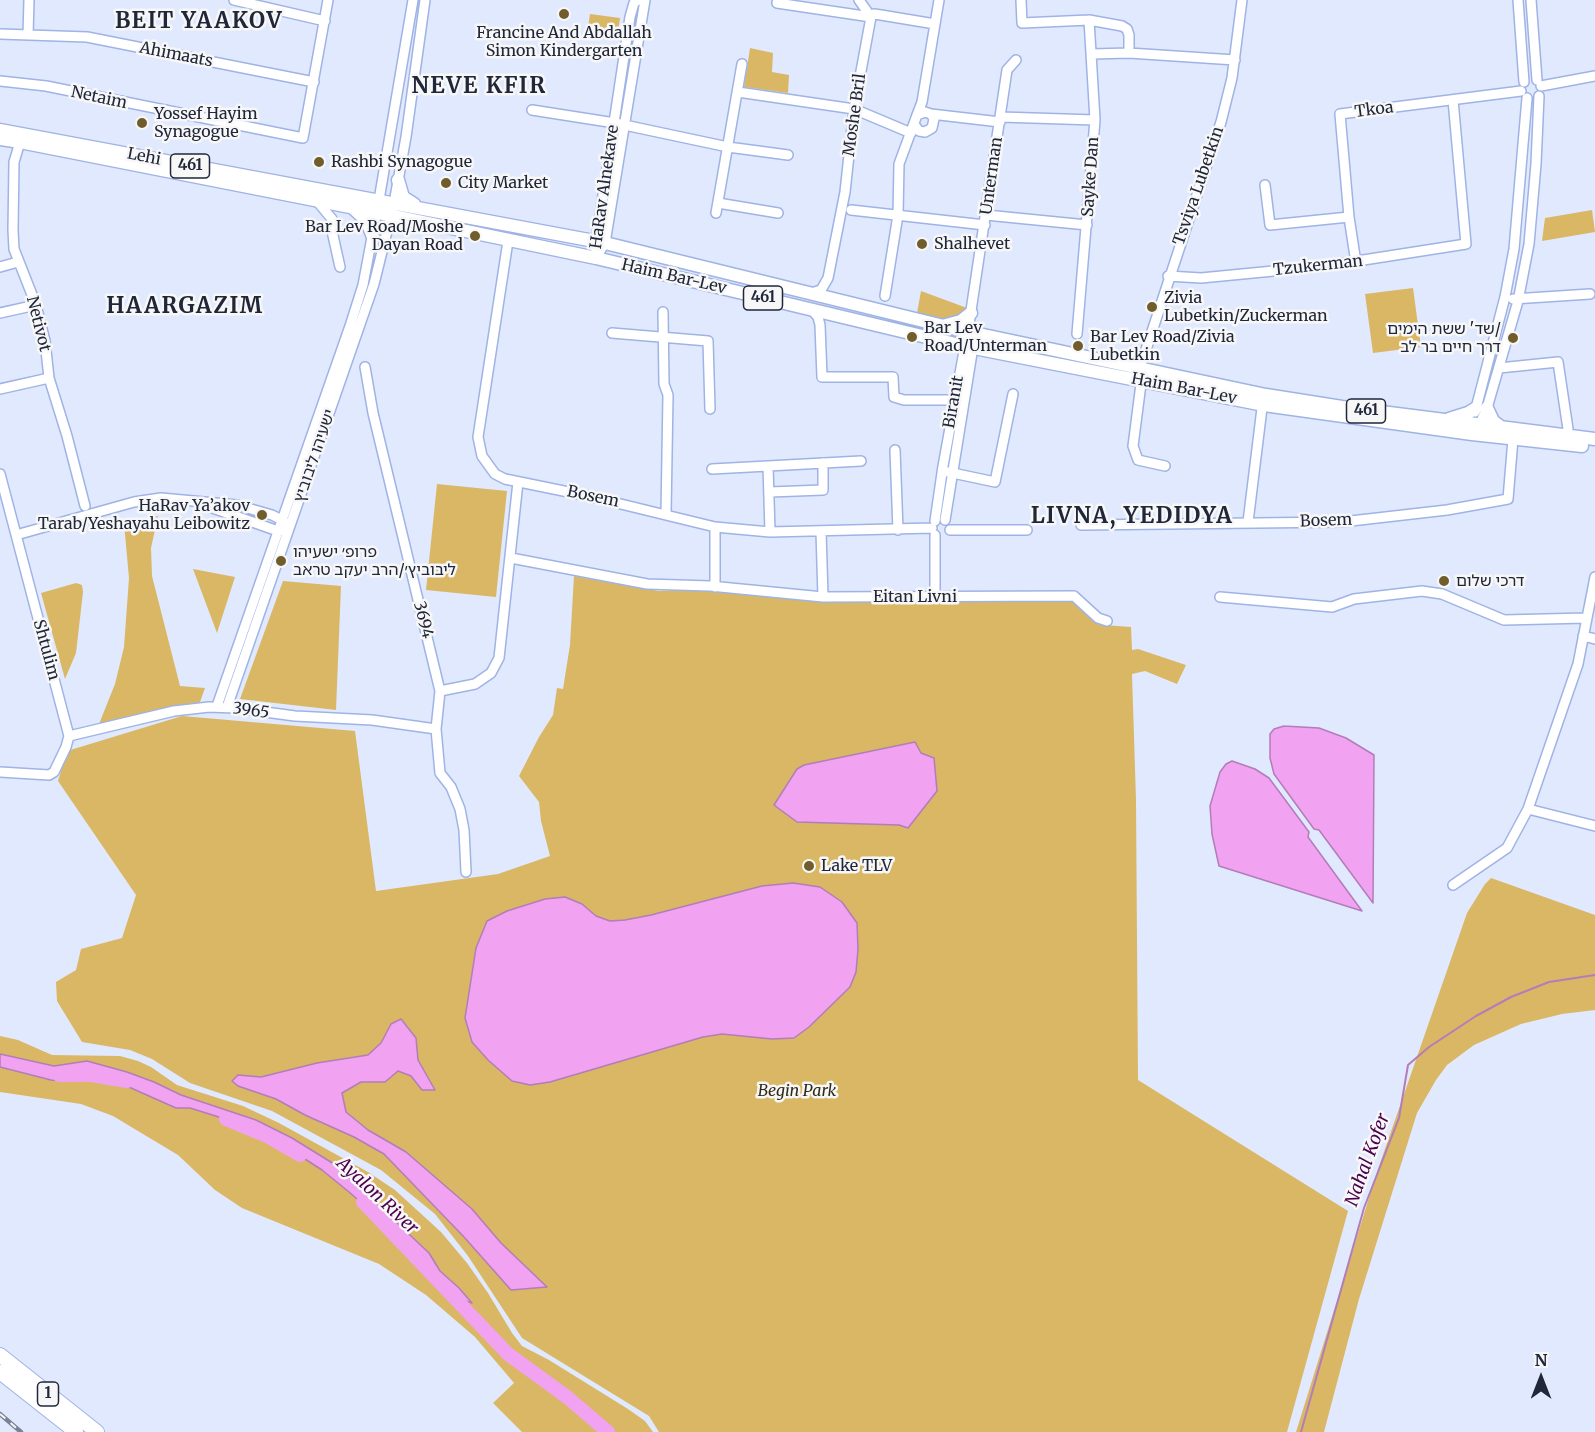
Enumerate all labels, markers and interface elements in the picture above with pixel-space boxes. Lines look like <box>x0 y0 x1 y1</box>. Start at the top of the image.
marker: Francine And Abdallah Simon Kindergarten <box>557 7 571 21</box>
district label: BEIT YAAKOV <box>115 9 283 35</box>
place label: Francine And Abdallah Simon Kindergarten <box>476 23 652 61</box>
street label: Ahimaats <box>138 38 214 72</box>
street label: Moshe Bril <box>840 72 870 158</box>
district label: NEVE KFIR <box>411 74 547 100</box>
street label: Netaim <box>69 83 129 113</box>
street label: Tkoa <box>1353 98 1395 122</box>
place label: Yossef Hayim Synagogue <box>154 104 258 142</box>
marker: Yossef Hayim Synagogue <box>135 116 149 130</box>
street label: HaRav Alnekave <box>587 124 623 250</box>
street label: Tsviya Lubetkin <box>1170 124 1228 248</box>
street label: Unterman <box>977 136 1007 216</box>
street label: Sayke Dan <box>1079 136 1103 218</box>
street label: Lehi <box>125 144 163 170</box>
place label: Rashbi Synagogue <box>331 152 472 172</box>
road number: 461 <box>170 154 210 178</box>
marker: Rashbi Synagogue <box>312 155 326 169</box>
place label: City Market <box>458 173 548 193</box>
marker: City Market <box>439 176 453 190</box>
place label: Bar Lev Road/Moshe Dayan Road <box>305 217 463 255</box>
marker: Bar Lev Road/Moshe Dayan Road <box>468 229 482 243</box>
place label: Shalhevet <box>934 234 1010 254</box>
marker: Shalhevet <box>915 237 929 251</box>
street label: Tzukerman <box>1272 252 1364 280</box>
street label: Haim Bar-Lev <box>620 256 728 298</box>
road number: 461 <box>744 286 783 310</box>
place label: Zivia Lubetkin/Zuckerman <box>1164 288 1328 326</box>
street label: Netivot <box>22 294 54 354</box>
district label: HAARGAZIM <box>106 294 264 320</box>
marker: Zivia Lubetkin/Zuckerman <box>1145 300 1159 314</box>
place label: Bar Lev Road/Unterman <box>924 318 1047 356</box>
place label: שד' ששת הימים/ דרך חיים בר לב <box>1387 319 1501 357</box>
place label: Bar Lev Road/Zivia Lubetkin <box>1090 327 1234 365</box>
marker: Bar Lev Road/Unterman <box>905 330 919 344</box>
marker: שד' ששת הימים/ דרך חיים בר לב <box>1506 331 1520 345</box>
marker: Bar Lev Road/Zivia Lubetkin <box>1071 339 1085 353</box>
street label: Haim Bar-Lev <box>1130 369 1238 409</box>
street label: Biranit <box>940 374 968 430</box>
road number: 461 <box>1346 399 1386 423</box>
street label: ישעיהו ליבוביץ <box>290 407 340 505</box>
street label: Bosem <box>565 482 621 512</box>
place label: HaRav Ya’akov Tarab/Yeshayahu Leibowitz <box>38 496 250 534</box>
district label: LIVNA, YEDIDYA <box>1031 504 1233 530</box>
marker: HaRav Ya’akov Tarab/Yeshayahu Leibowitz <box>255 508 269 522</box>
street label: Bosem <box>1299 510 1353 532</box>
place label: פרופ׳ ישעיהו ליבוביץ׳/הרב יעקב טראב <box>293 542 456 580</box>
marker: פרופ׳ ישעיהו ליבוביץ׳/הרב יעקב טראב <box>274 554 288 568</box>
place label: דרכי שלום <box>1456 571 1525 591</box>
marker: דרכי שלום <box>1437 574 1451 588</box>
street label: Eitan Livni <box>873 587 957 607</box>
street label: 3694 <box>409 600 437 640</box>
street label: Shtulim <box>29 618 63 682</box>
street label: 3965 <box>231 699 271 723</box>
place label: Lake TLV <box>821 856 892 876</box>
marker: Lake TLV <box>802 859 816 873</box>
park label: Begin Park <box>758 1081 836 1101</box>
water label: Nahal Kofer <box>1341 1111 1395 1209</box>
water label: Ayalon River <box>332 1153 422 1239</box>
north arrow <box>1511 1348 1571 1408</box>
text: N <box>1535 1350 1547 1370</box>
road number: 1 <box>38 1382 58 1406</box>

